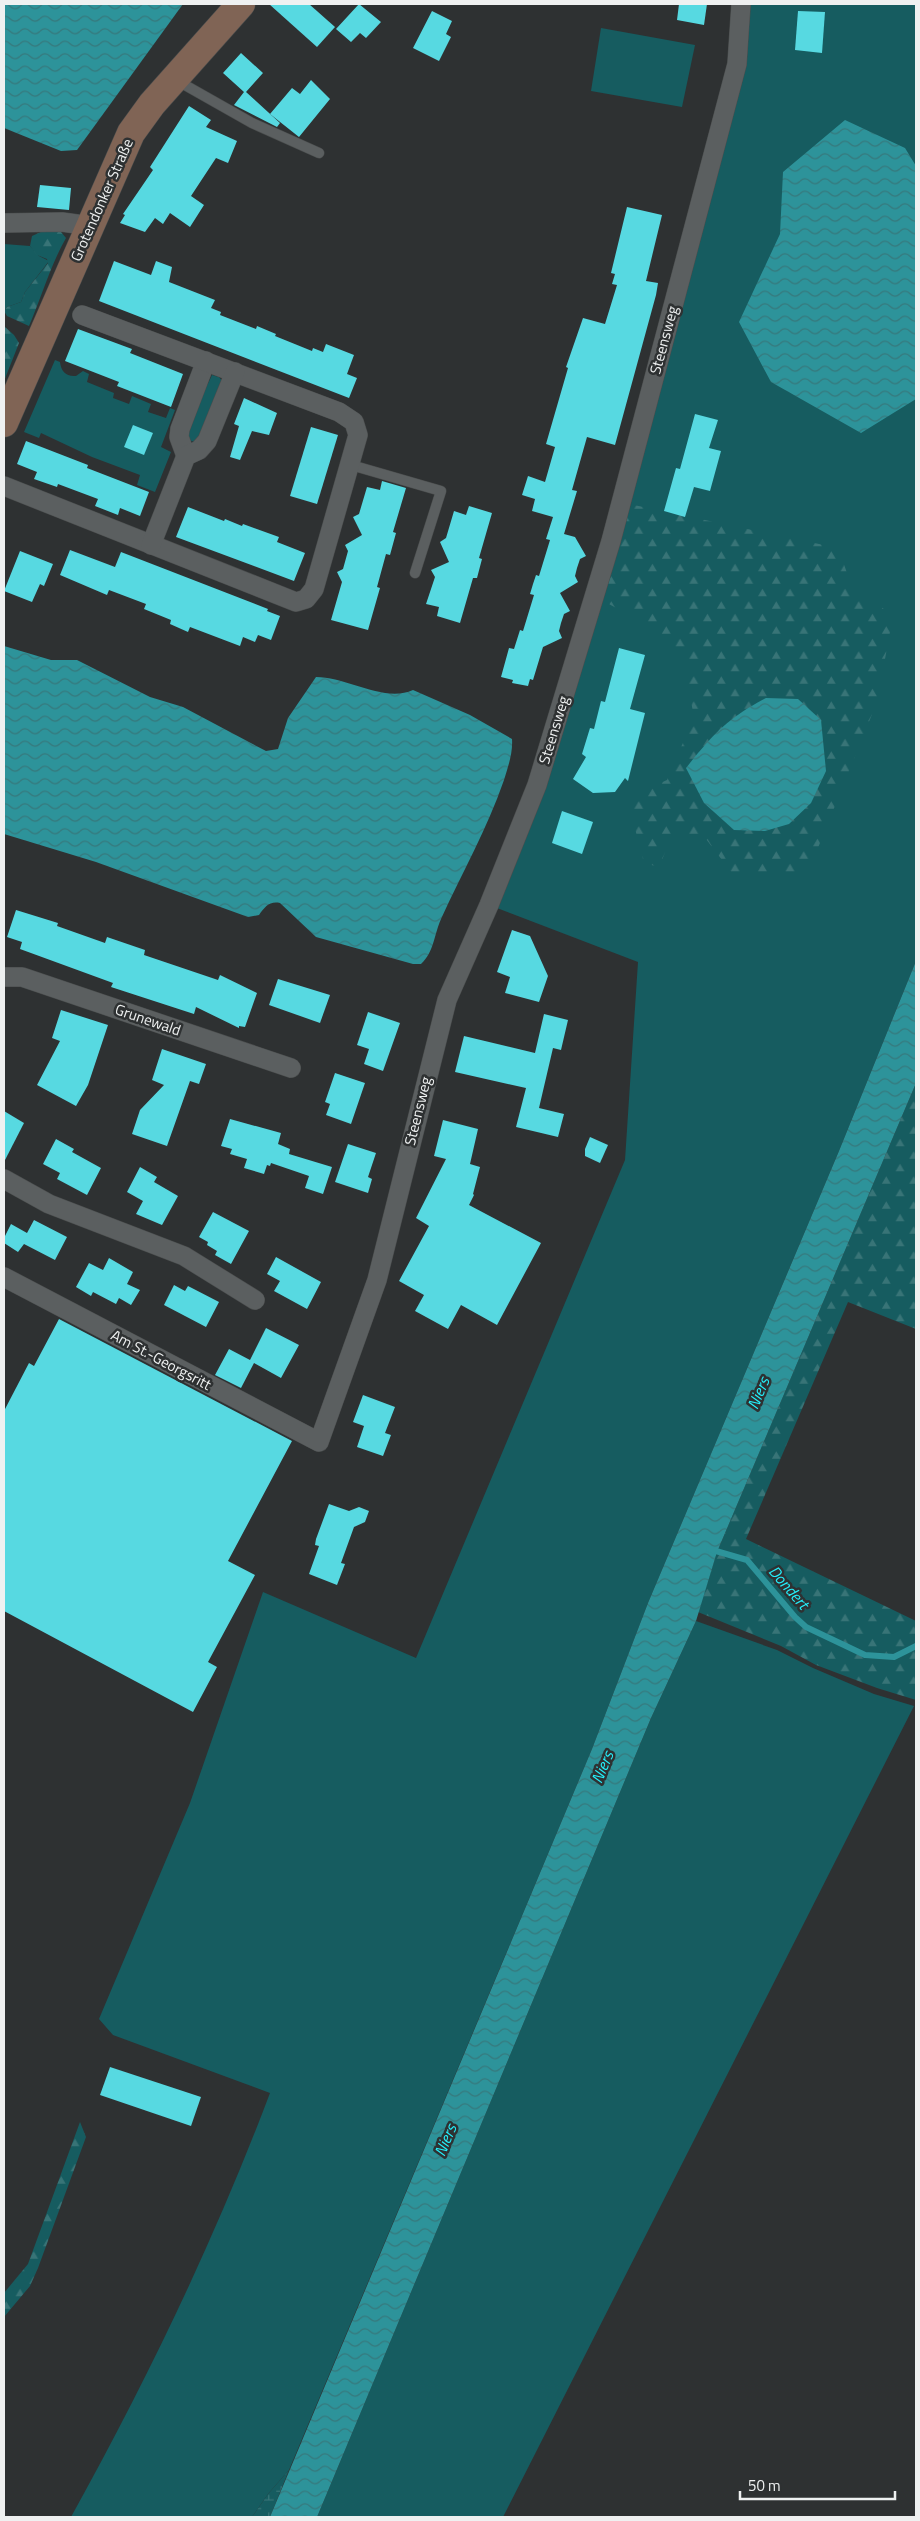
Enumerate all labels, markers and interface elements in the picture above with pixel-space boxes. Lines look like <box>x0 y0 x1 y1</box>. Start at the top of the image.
street label: Grotendonker Straße <box>64 135 139 265</box>
street label: Steensweg <box>643 303 684 377</box>
street label: Steensweg <box>532 693 575 767</box>
street label: Grunewald <box>112 998 184 1042</box>
street label: Steensweg <box>398 1074 437 1148</box>
street label: Am St.-Georgsritt <box>107 1323 216 1396</box>
water label: Niers <box>741 1372 776 1413</box>
water label: Dondert <box>763 1560 816 1616</box>
water label: Niers <box>585 1746 620 1787</box>
water label: Niers <box>428 2119 463 2160</box>
scale bar <box>740 2468 895 2500</box>
text: 50 m <box>748 2474 781 2497</box>

